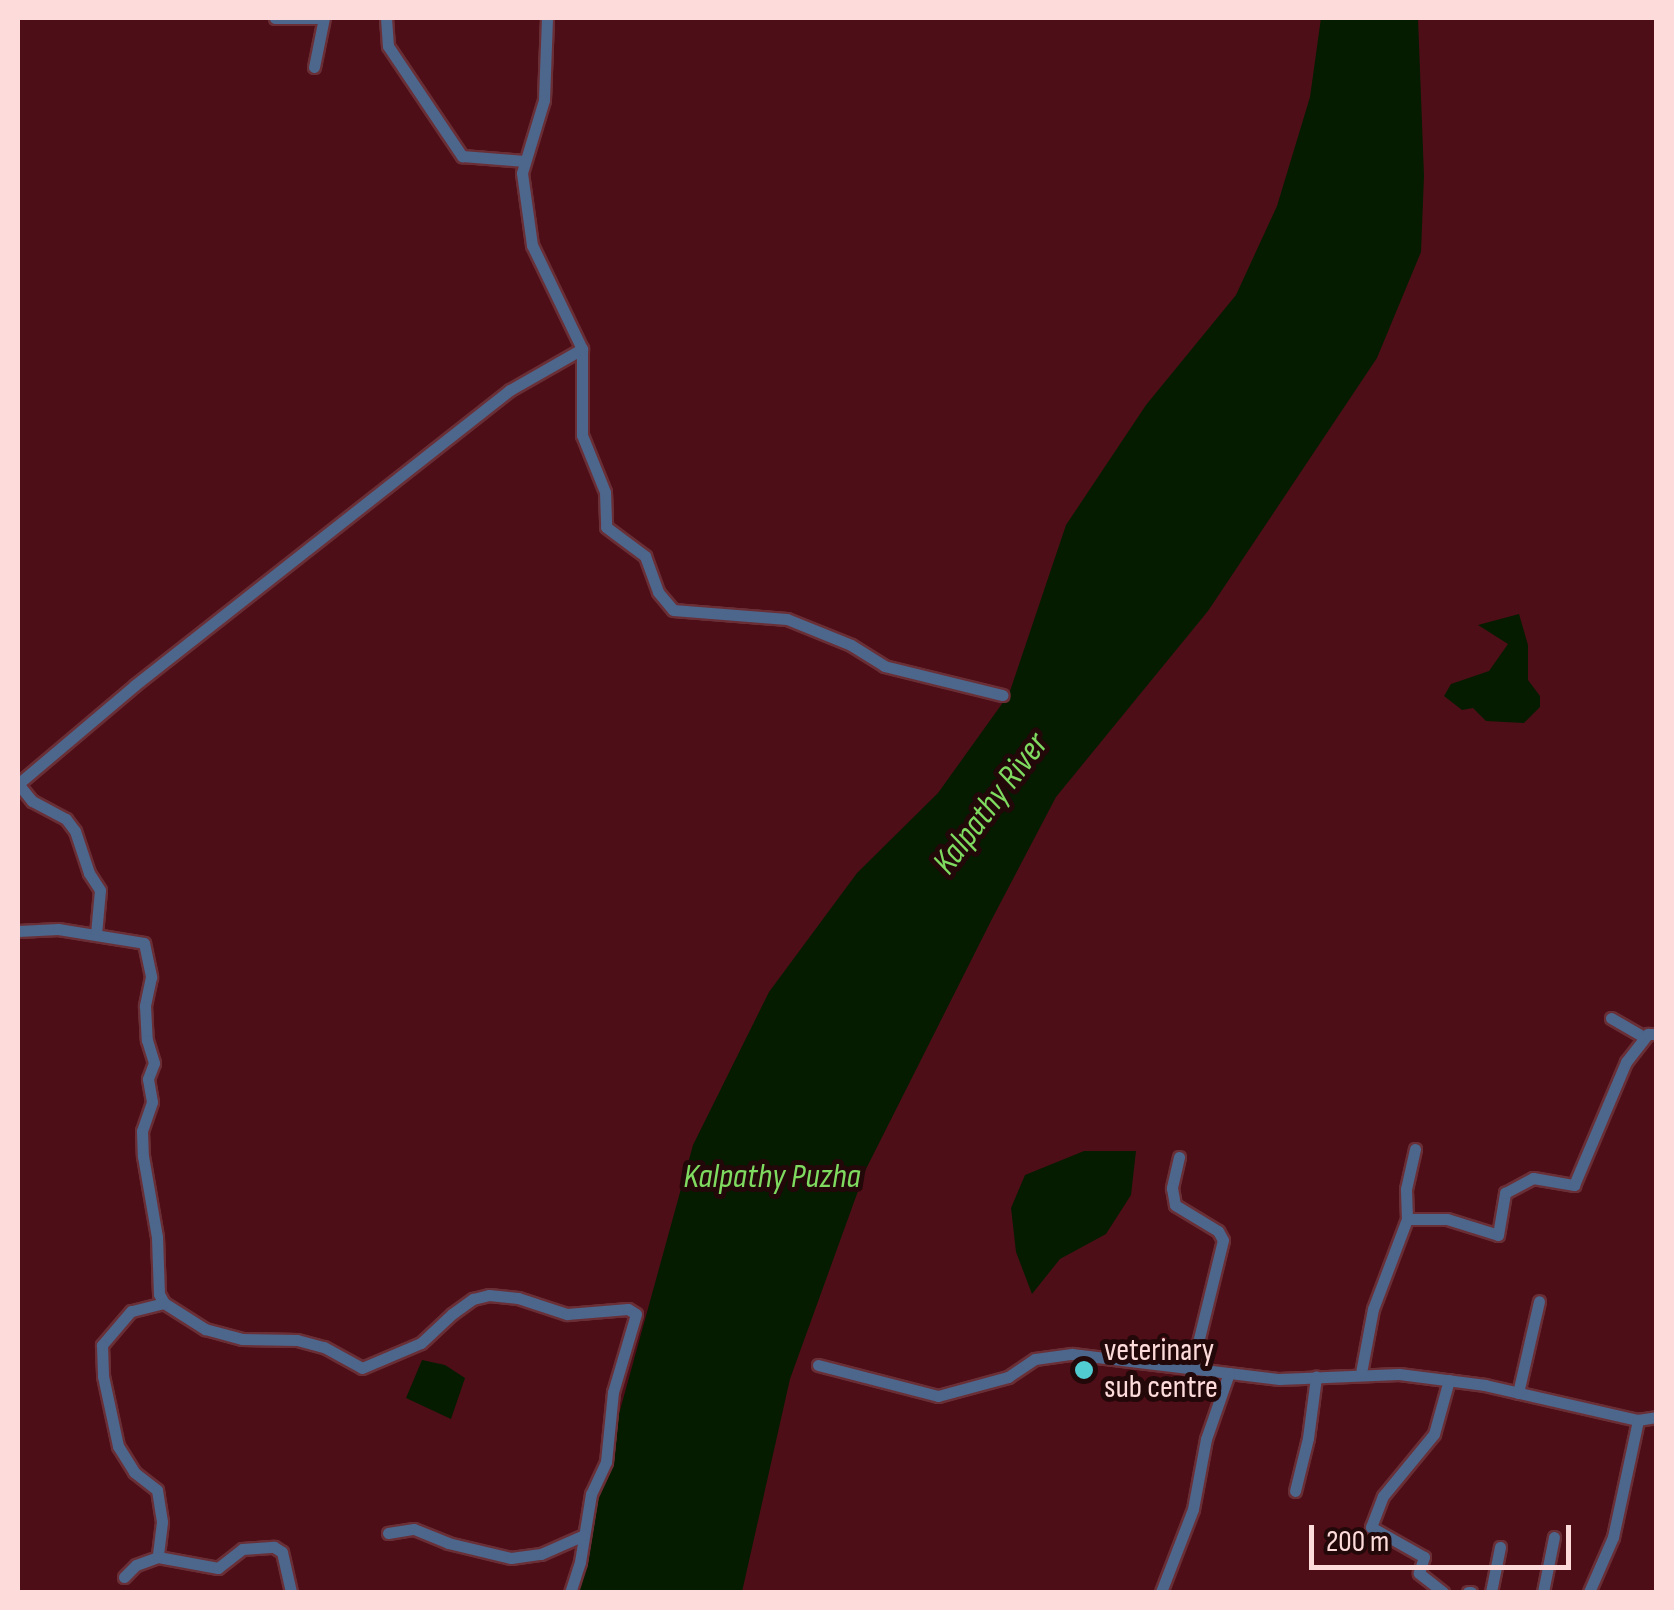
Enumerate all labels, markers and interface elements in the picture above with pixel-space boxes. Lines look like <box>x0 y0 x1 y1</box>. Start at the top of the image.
water label: Kalpathy River <box>924 725 1058 883</box>
water label: Kalpathy Puzha <box>683 1156 861 1198</box>
place label: veterinary sub centre <box>1104 1333 1218 1408</box>
marker: veterinary sub centre <box>1073 1359 1095 1381</box>
scale bar <box>1314 1505 1576 1567</box>
text: 200 m <box>1326 1524 1389 1560</box>

